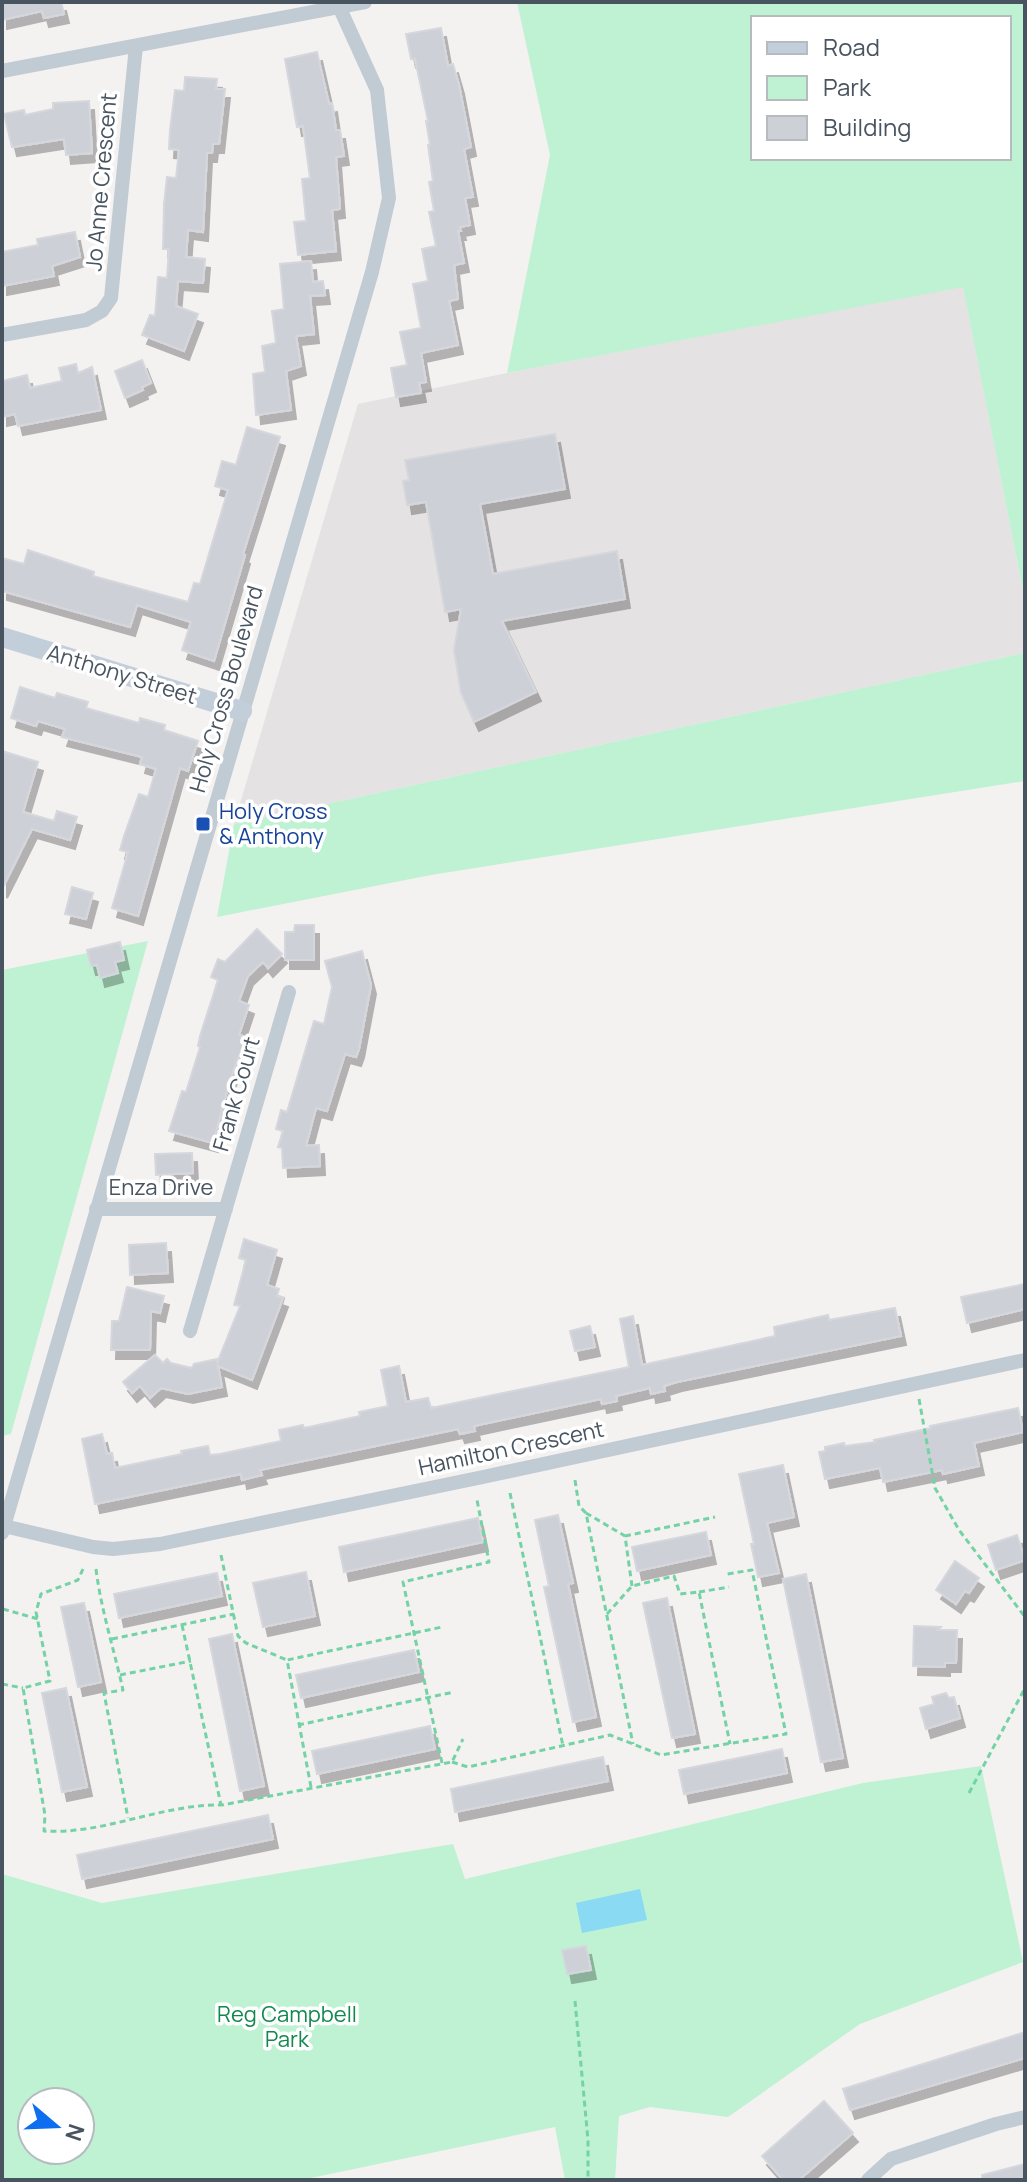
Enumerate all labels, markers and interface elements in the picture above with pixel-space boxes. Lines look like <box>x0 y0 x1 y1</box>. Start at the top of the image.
legend <box>751 16 1011 160</box>
text: Road <box>823 30 880 63</box>
text: Park <box>823 70 872 103</box>
street label: Jo Anne Crescent <box>78 91 124 272</box>
text: Building <box>823 110 911 143</box>
street label: Holy Cross Boulevard <box>182 582 270 796</box>
street label: Anthony Street <box>43 637 201 711</box>
place label: Holy Cross & Anthony <box>219 796 328 851</box>
marker: Holy Cross & Anthony <box>194 815 212 833</box>
street label: Frank Court <box>205 1033 267 1155</box>
street label: Enza Drive <box>109 1172 213 1202</box>
street label: Hamilton Crescent <box>415 1414 607 1482</box>
park label: Reg Campbell Park <box>217 1999 357 2054</box>
north arrow <box>16 2086 96 2166</box>
text: N <box>58 2120 92 2145</box>

